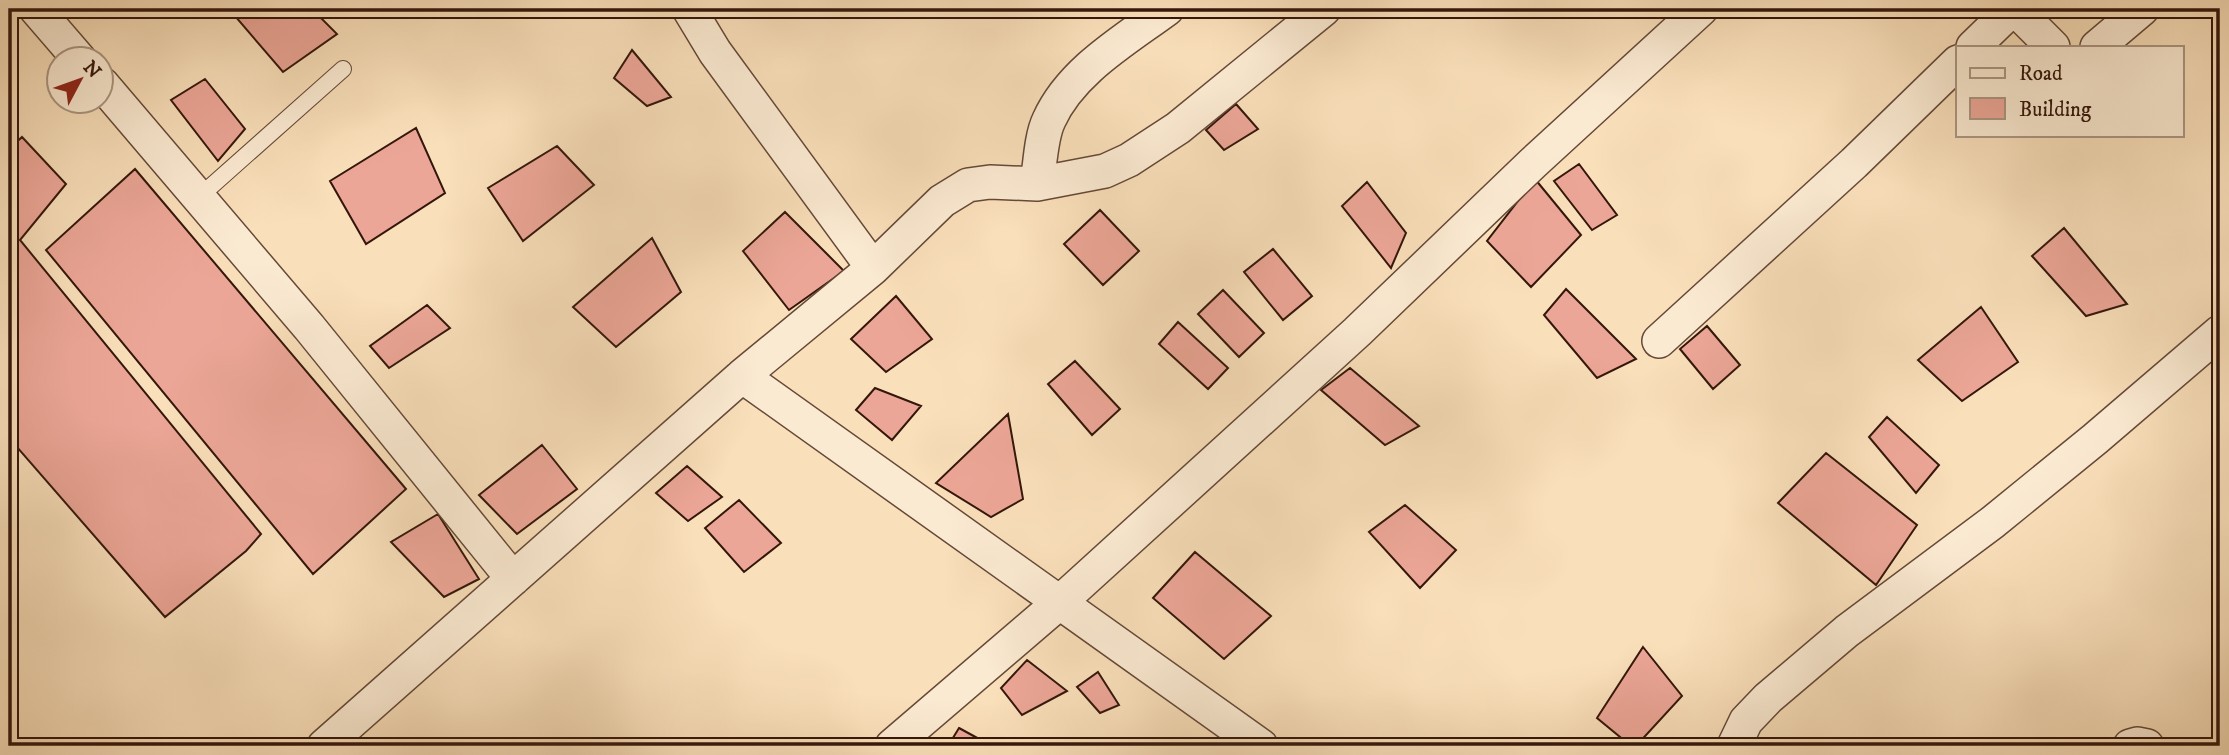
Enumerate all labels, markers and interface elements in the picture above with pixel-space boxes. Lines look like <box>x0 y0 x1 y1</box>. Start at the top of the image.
north arrow <box>46 46 116 116</box>
legend <box>1956 46 2184 136</box>
text: N <box>78 56 106 84</box>
text: Road <box>2019 61 2063 87</box>
text: Building <box>2019 97 2092 123</box>

